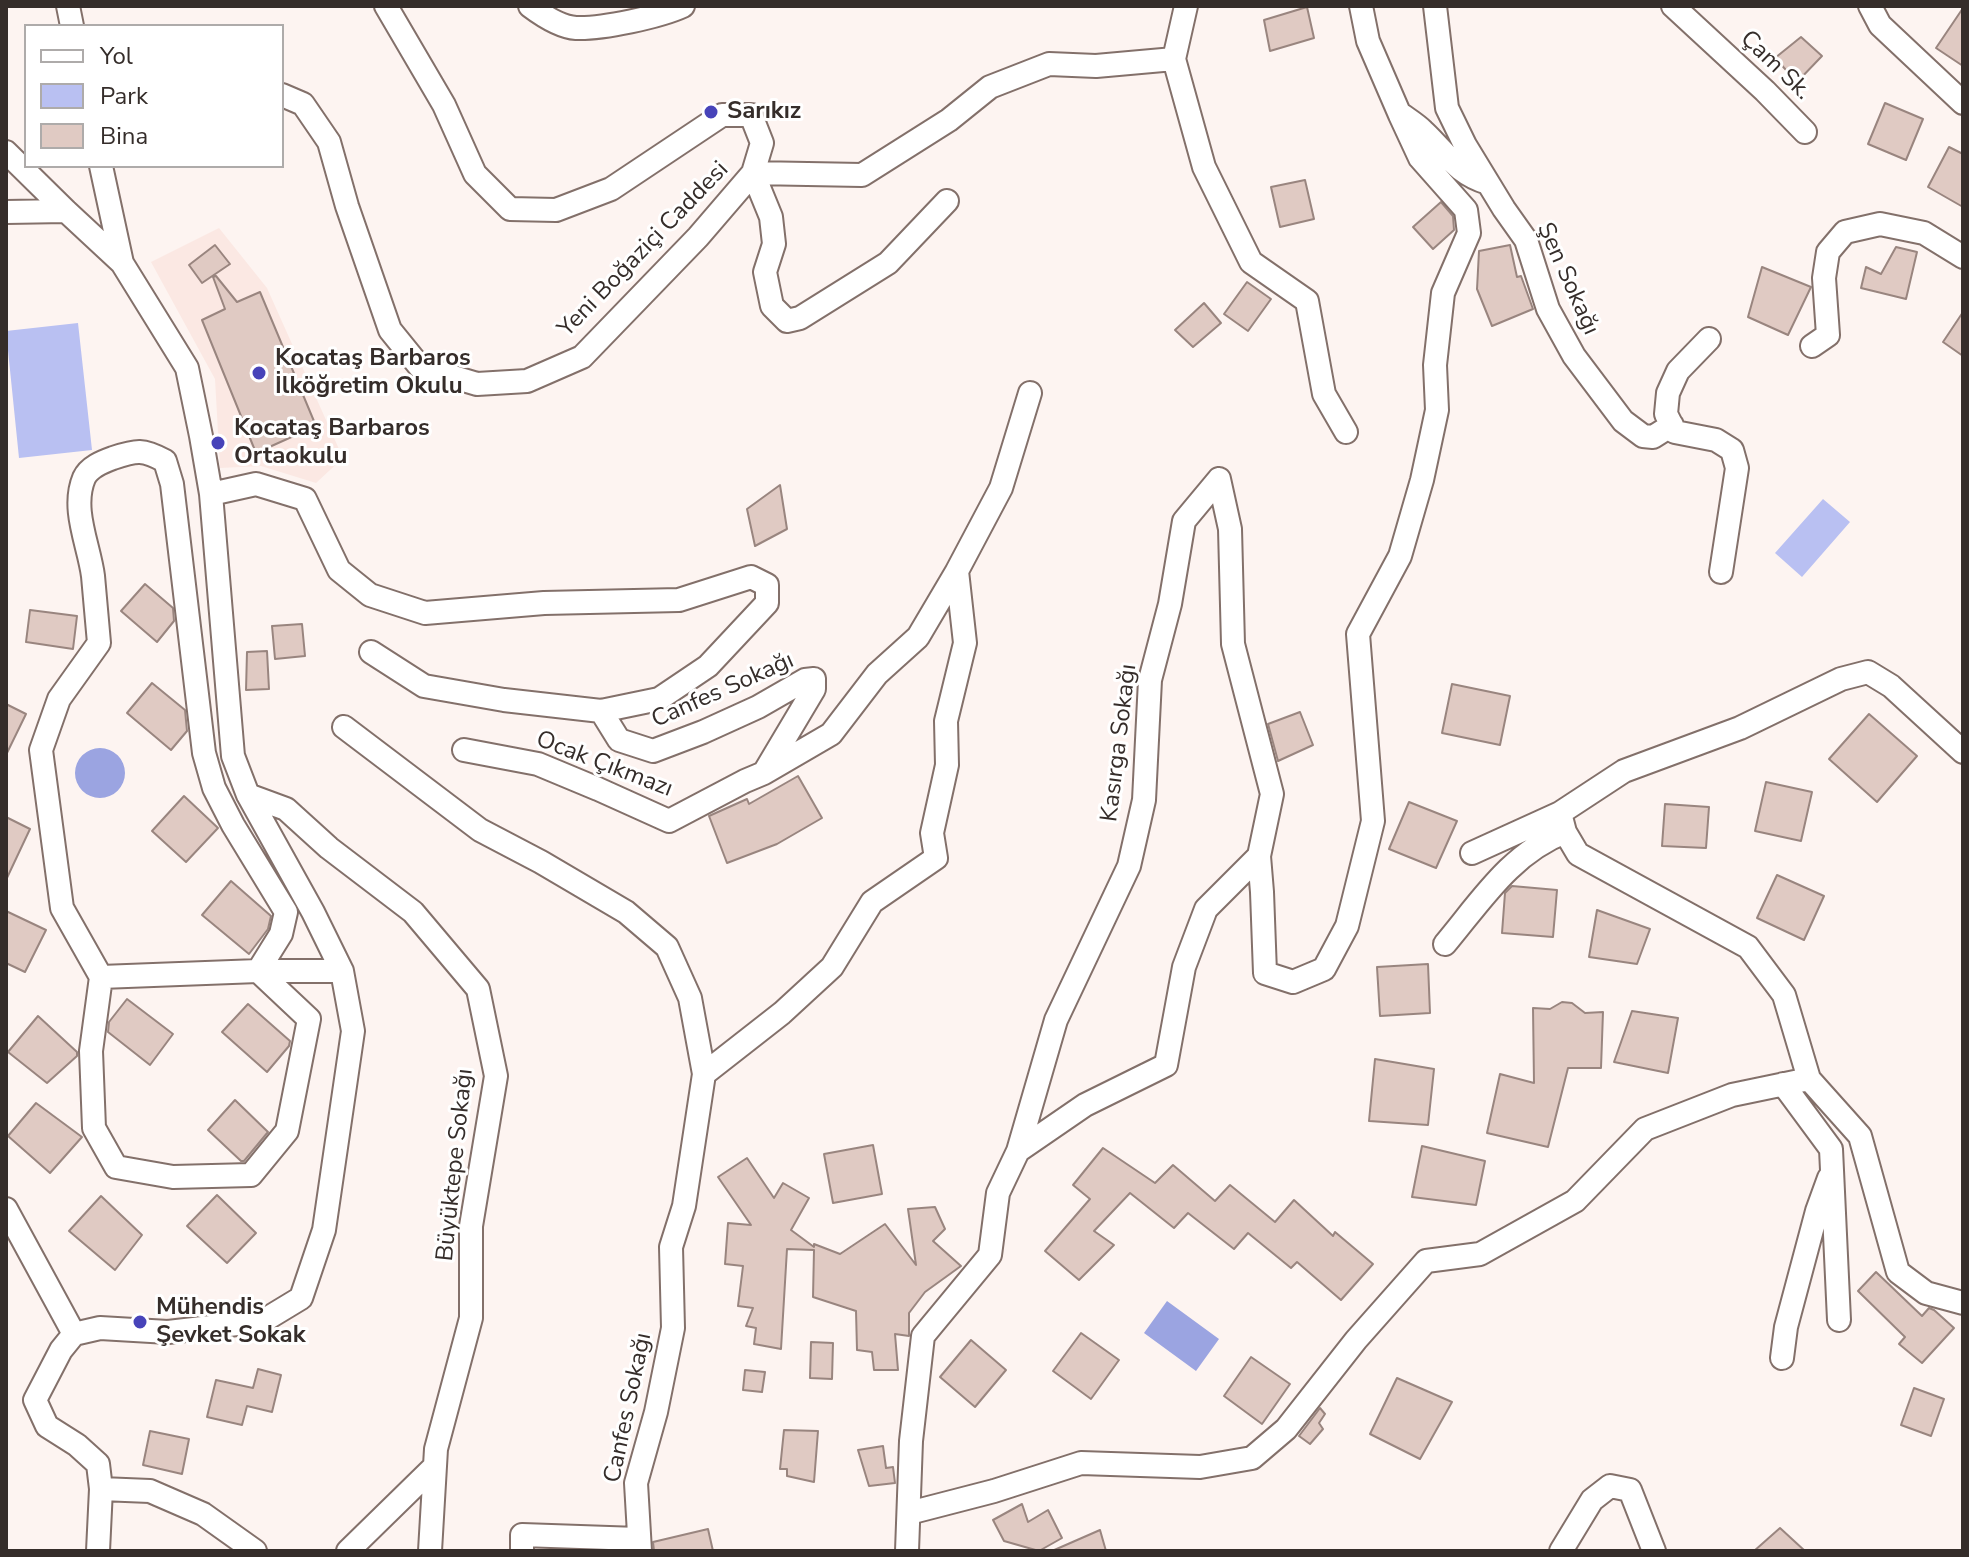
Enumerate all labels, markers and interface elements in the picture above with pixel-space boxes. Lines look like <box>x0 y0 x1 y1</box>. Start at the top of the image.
legend <box>24 24 284 168</box>
street label: Çam Sk. <box>1733 25 1817 107</box>
text: Yol <box>100 40 133 72</box>
text: Park <box>100 80 148 112</box>
place label: Sarıkız <box>727 98 801 126</box>
marker: Sarıkız <box>702 103 720 121</box>
text: Bina <box>100 120 148 152</box>
street label: Yeni Boğaziçi Caddesi <box>553 156 735 344</box>
street label: Şen Sokağı <box>1530 218 1604 340</box>
place label: Kocataş Barbaros İlköğretim Okulu <box>275 345 471 401</box>
marker: Kocataş Barbaros İlköğretim Okulu <box>250 364 268 382</box>
place label: Kocataş Barbaros Ortaokulu <box>234 415 430 471</box>
marker: Kocataş Barbaros Ortaokulu <box>209 434 227 452</box>
street label: Canfes Sokağı <box>647 647 799 735</box>
street label: Kasırga Sokağı <box>1096 663 1144 823</box>
street label: Ocak Çıkmazı <box>532 726 676 804</box>
street label: Büyüktepe Sokağı <box>432 1067 480 1263</box>
place label: Mühendis Şevket Sokak <box>156 1294 306 1350</box>
marker: Mühendis Şevket Sokak <box>131 1313 149 1331</box>
street label: Canfes Sokağı <box>599 1330 659 1486</box>

